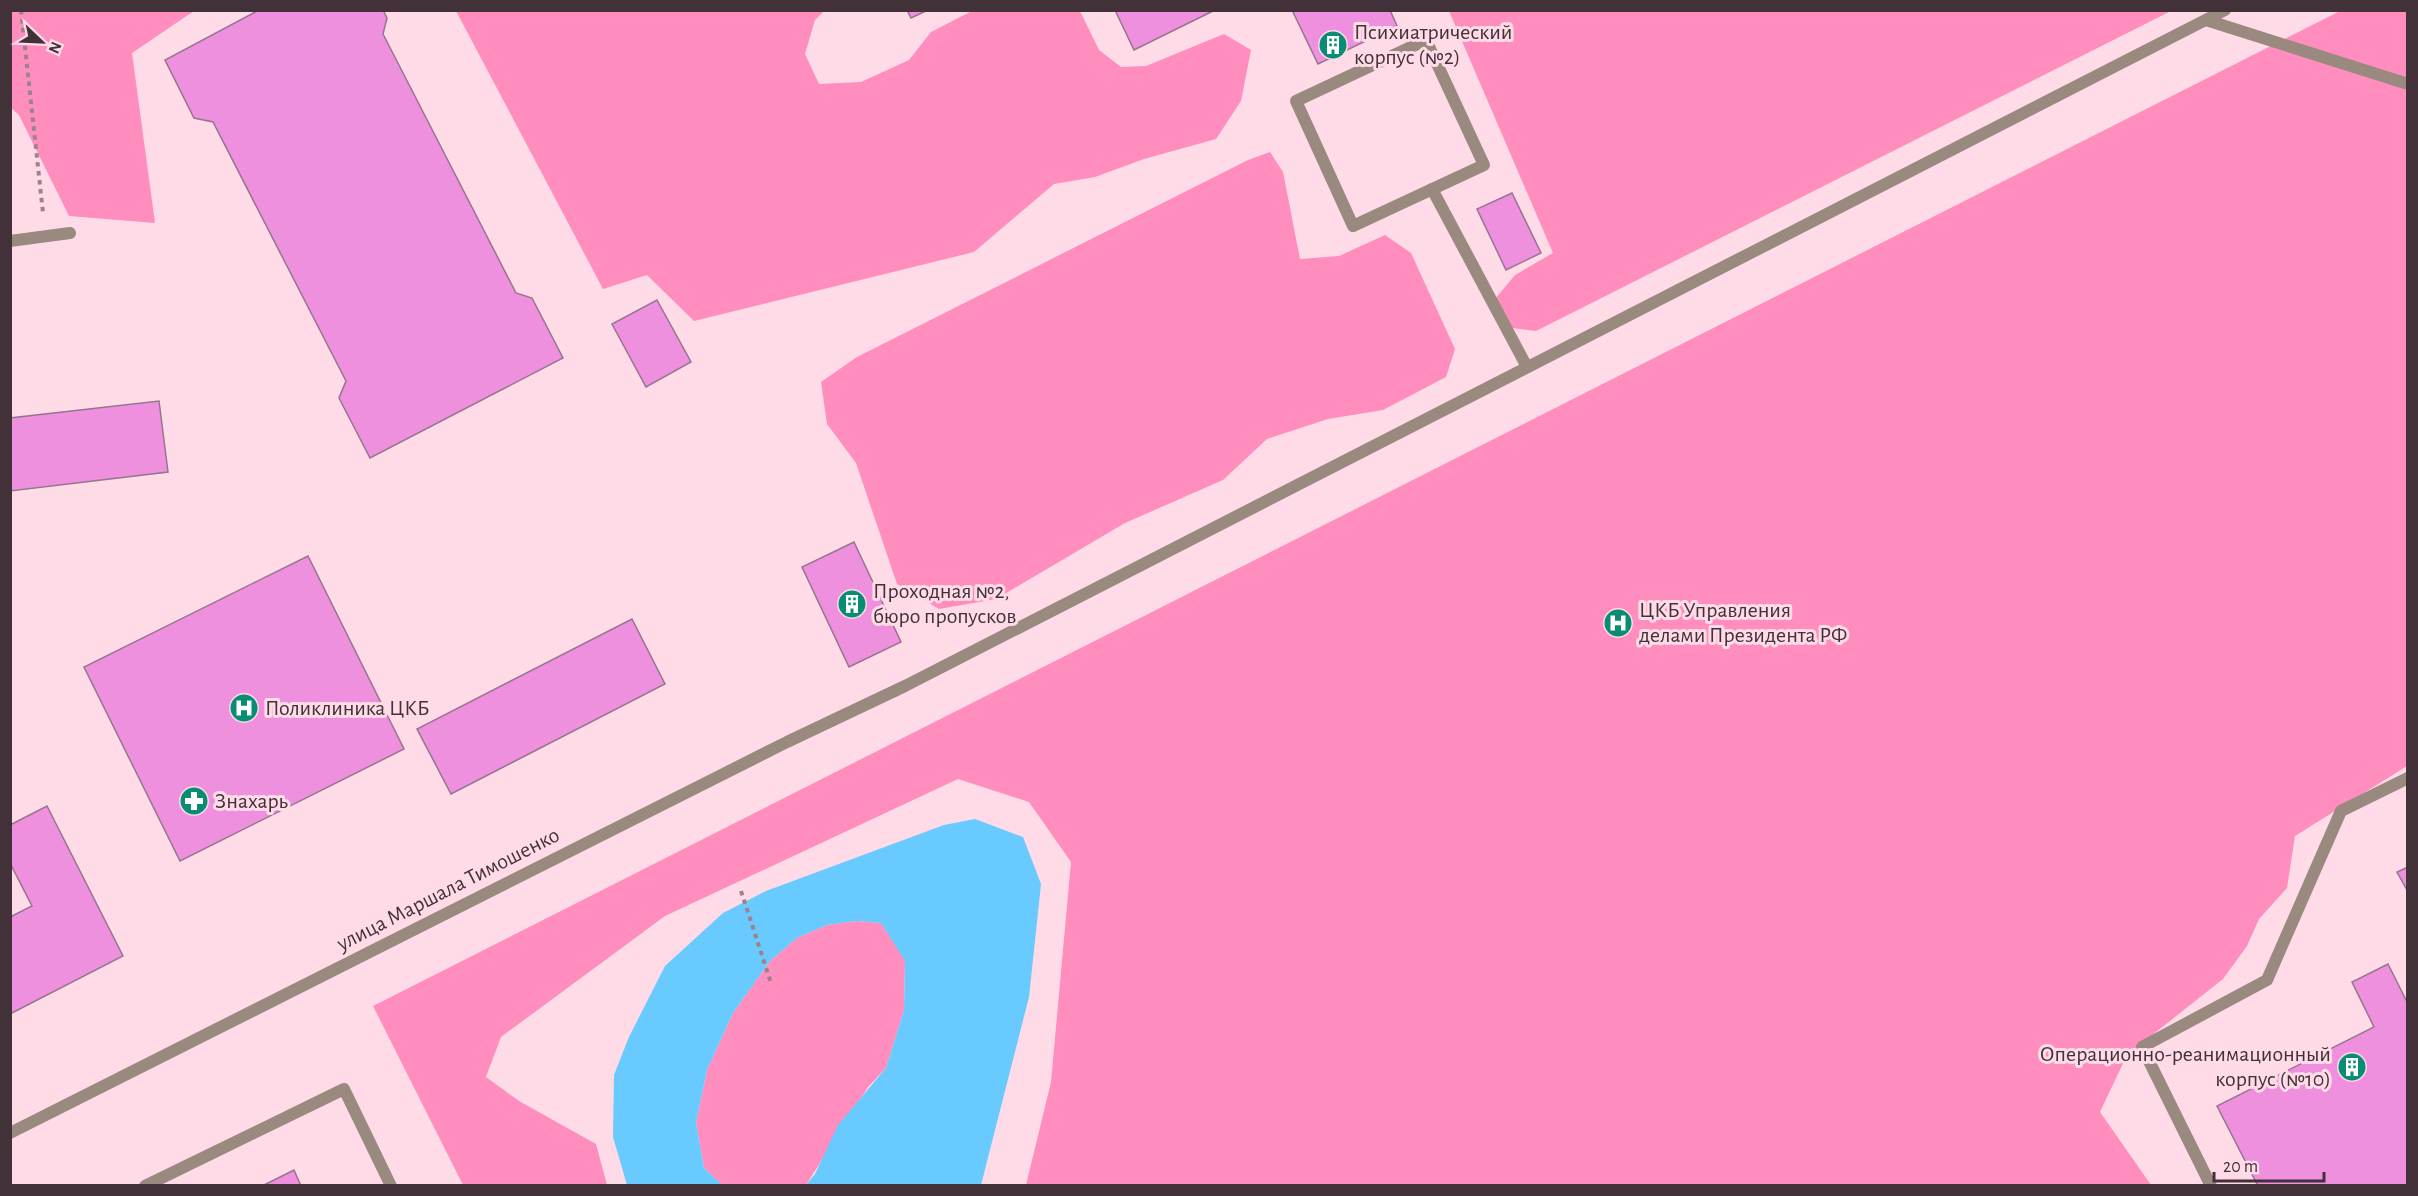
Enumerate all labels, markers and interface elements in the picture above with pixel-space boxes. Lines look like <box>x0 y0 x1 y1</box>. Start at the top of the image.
north arrow <box>12 12 72 72</box>
place label: Психиатрический корпус (№2) <box>1354 21 1512 68</box>
building icon: Психиатрический корпус (№2) <box>1317 29 1349 61</box>
text: N <box>45 39 64 56</box>
place label: Проходная №2, бюро пропусков <box>873 580 1017 627</box>
building icon: Проходная №2, бюро пропусков <box>836 588 868 620</box>
place label: ЦКБ Управления делами Президента РФ <box>1639 599 1847 646</box>
hospital icon: ЦКБ Управления делами Президента РФ <box>1602 607 1634 639</box>
hospital icon: Поликлиника ЦКБ <box>228 692 260 724</box>
place label: Поликлиника ЦКБ <box>265 697 430 719</box>
pharmacy icon: Знахарь <box>178 785 210 817</box>
place label: Знахарь <box>215 790 288 812</box>
street label: улица Маршала Тимошенко <box>332 823 563 955</box>
place label: Операционно-реанимационный корпус (№10) <box>2040 1043 2331 1090</box>
building icon: Операционно-реанимационный корпус (№10) <box>2336 1051 2368 1083</box>
scale bar <box>2214 1145 2324 1183</box>
text: 20 m <box>2223 1158 2258 1176</box>

